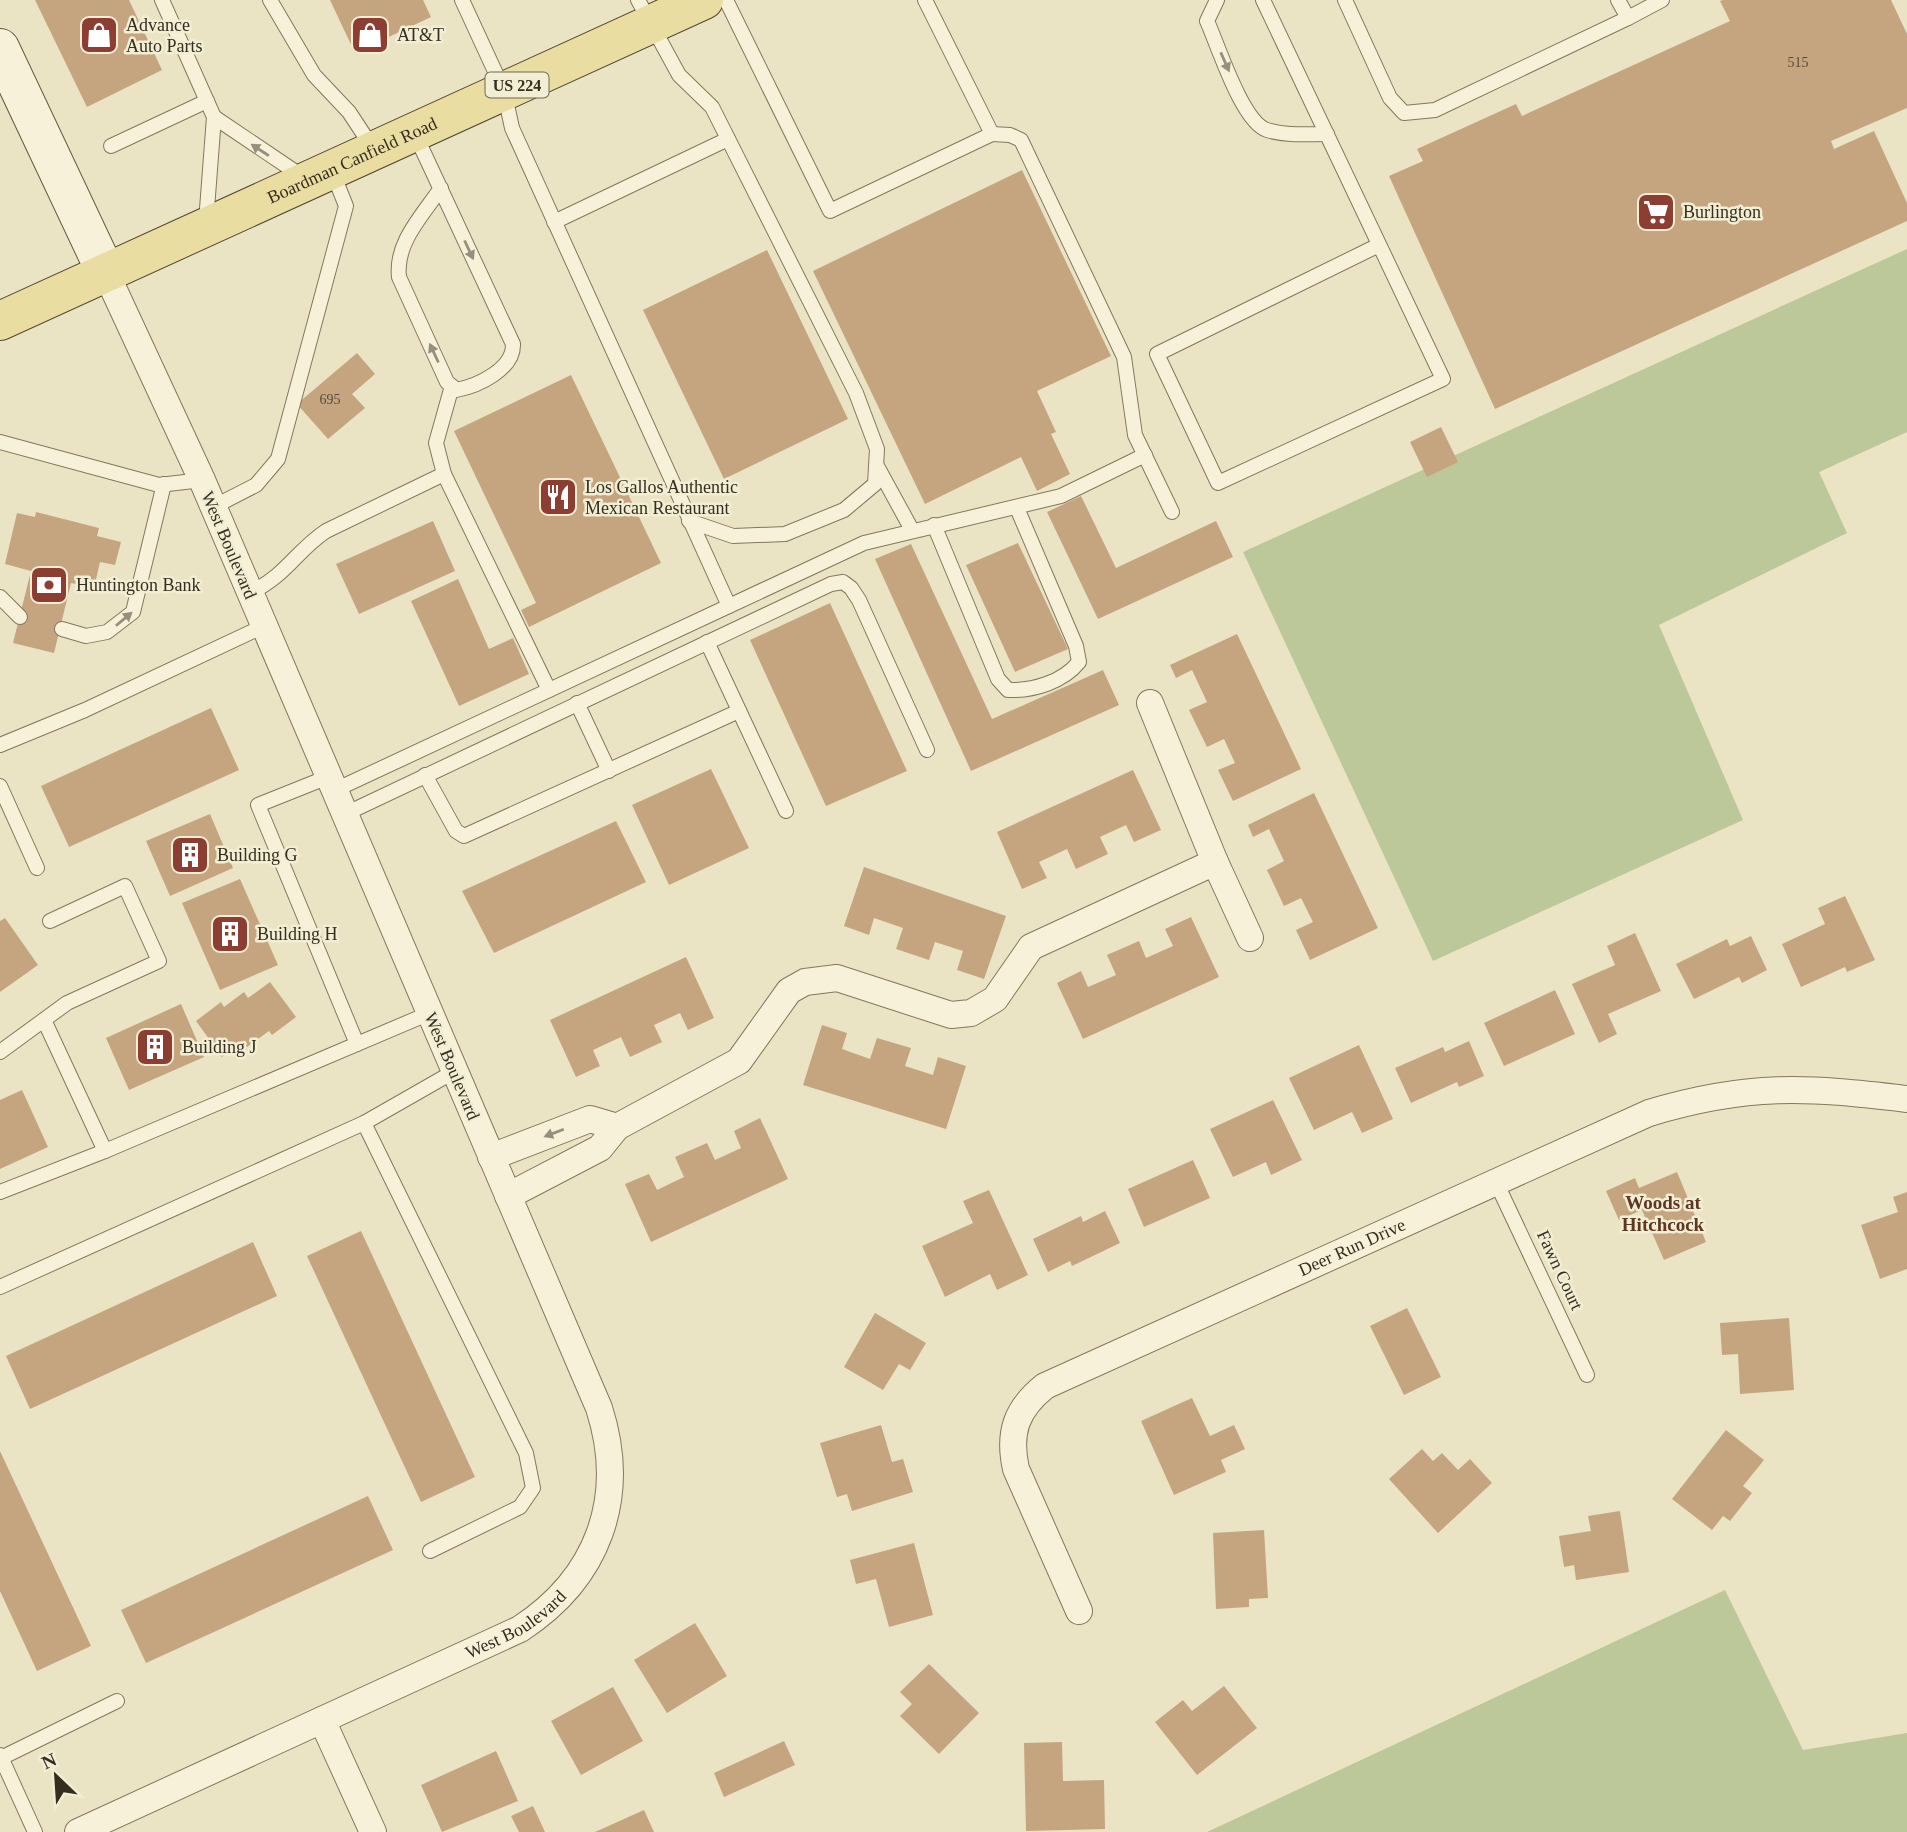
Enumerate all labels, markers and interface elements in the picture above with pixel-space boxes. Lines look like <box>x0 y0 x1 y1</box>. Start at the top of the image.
shop icon: Advance Auto Parts <box>78 14 120 56</box>
shop icon: AT&T <box>349 14 391 56</box>
place label: Advance Auto Parts <box>126 15 203 56</box>
place label: AT&T <box>397 25 444 45</box>
one-way arrow <box>1219 52 1231 72</box>
house number: 515 <box>1788 55 1809 70</box>
road number: US 224 <box>486 72 548 97</box>
street label: Boardman Canfield Road <box>264 113 440 208</box>
one-way arrow <box>250 143 270 156</box>
supermarket icon: Burlington <box>1635 191 1677 233</box>
place label: Burlington <box>1683 202 1761 222</box>
one-way arrow <box>464 240 475 260</box>
one-way arrow <box>428 342 439 363</box>
house number: 695 <box>320 392 341 407</box>
restaurant icon: Los Gallos Authentic Mexican Restaurant <box>537 476 579 518</box>
place label: Los Gallos Authentic Mexican Restaurant <box>585 477 738 518</box>
street label: West Boulevard <box>197 488 261 602</box>
bank icon: Huntington Bank <box>28 564 70 606</box>
place label: Huntington Bank <box>76 575 201 595</box>
one-way arrow <box>115 611 133 627</box>
building icon: Building G <box>169 834 211 876</box>
place label: Building G <box>217 845 298 865</box>
building icon: Building H <box>209 913 251 955</box>
place label: Building H <box>257 924 338 944</box>
street label: West Boulevard <box>420 1009 484 1123</box>
building icon: Building J <box>134 1026 176 1068</box>
place label: Building J <box>182 1037 257 1057</box>
one-way arrow <box>543 1128 564 1139</box>
district label: Woods at Hitchcock <box>1622 1192 1705 1235</box>
street label: Deer Run Drive <box>1295 1214 1408 1280</box>
street label: Fawn Court <box>1533 1227 1587 1313</box>
street label: West Boulevard <box>462 1586 570 1663</box>
north arrow <box>21 1741 91 1811</box>
text: N <box>38 1749 60 1773</box>

